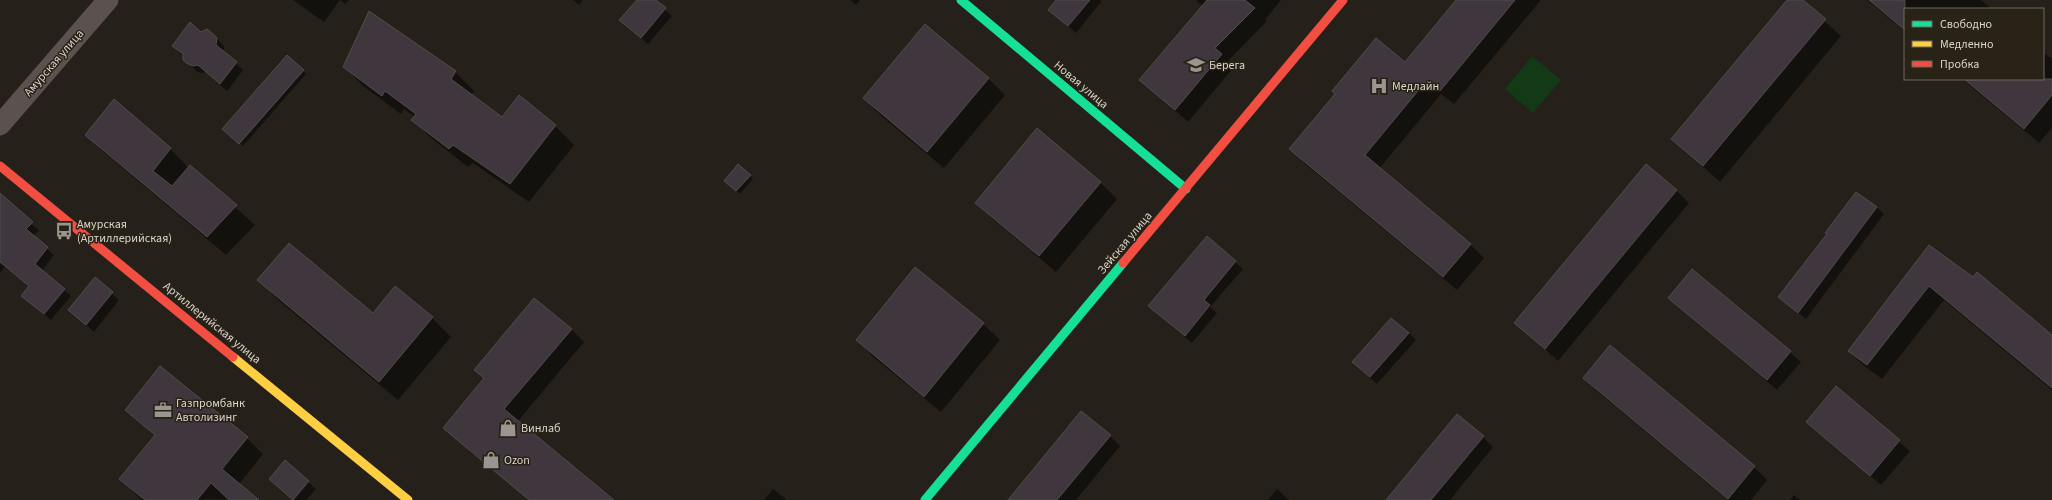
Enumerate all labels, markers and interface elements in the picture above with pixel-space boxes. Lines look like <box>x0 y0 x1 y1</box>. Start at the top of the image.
legend <box>1904 8 2044 80</box>
text: Свободно <box>1940 16 1992 33</box>
street label: Амурская улица <box>20 26 88 100</box>
text: Медленно <box>1940 36 1994 53</box>
school or university icon: Берега <box>1186 55 1206 75</box>
text: Пробка <box>1940 56 1979 73</box>
street label: Новая улица <box>1050 57 1112 113</box>
place label: Берега <box>1209 57 1245 74</box>
hospital icon: Медлайн <box>1369 76 1389 96</box>
place label: Медлайн <box>1392 78 1439 95</box>
street label: Зейская улица <box>1094 208 1156 278</box>
place label: Амурская (Артиллерийская) <box>77 216 172 247</box>
bus stop icon: Амурская (Артиллерийская) <box>54 221 74 241</box>
street label: Артиллерийская улица <box>159 278 265 368</box>
place label: Газпромбанк Автолизинг <box>176 395 245 426</box>
office icon: Газпромбанк Автолизинг <box>153 400 173 420</box>
shop icon: Винлаб <box>498 418 518 438</box>
place label: Винлаб <box>521 420 561 437</box>
shop icon: Ozon <box>481 450 501 470</box>
place label: Ozon <box>504 452 530 469</box>

